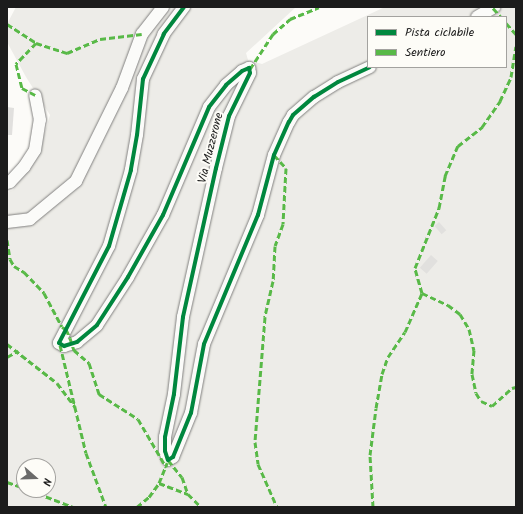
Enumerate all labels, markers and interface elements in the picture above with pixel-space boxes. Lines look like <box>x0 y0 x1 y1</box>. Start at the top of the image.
legend <box>367 16 507 68</box>
text: Pista ciclabile <box>405 23 474 42</box>
text: Sentiero <box>405 43 445 62</box>
street label: Via Muzzerone <box>195 111 227 185</box>
north arrow <box>16 458 56 498</box>
text: N <box>37 475 56 488</box>

